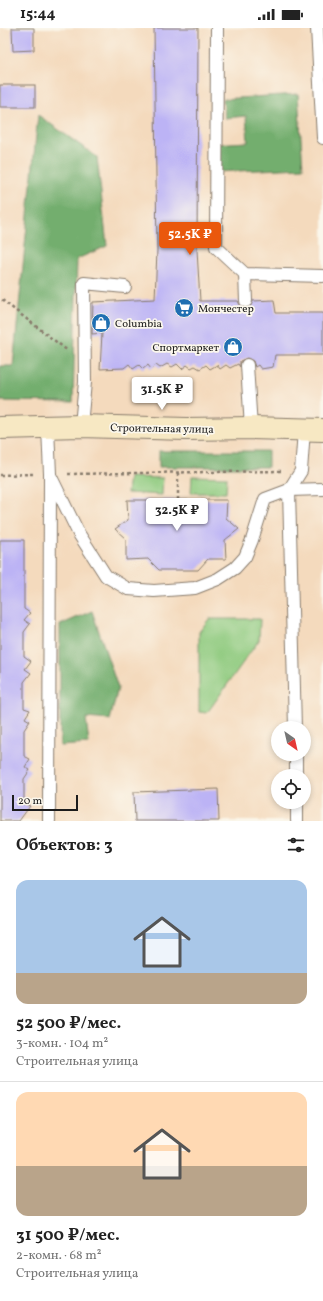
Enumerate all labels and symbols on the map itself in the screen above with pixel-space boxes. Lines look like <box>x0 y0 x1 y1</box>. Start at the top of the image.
pin: 52.5K ₽ <box>153 222 227 256</box>
supermarket icon: Мончестер <box>173 297 195 319</box>
place label: Мончестер <box>198 302 254 317</box>
shop icon: Columbia <box>90 312 112 334</box>
place label: Columbia <box>115 317 162 332</box>
shop icon: Спортмаркет <box>222 336 244 358</box>
place label: Спортмаркет <box>152 341 219 356</box>
pin: 31.5K ₽ <box>125 377 199 411</box>
street label: Строительная улица <box>110 421 214 438</box>
pin: 32.5K ₽ <box>140 498 214 532</box>
north arrow <box>271 721 311 761</box>
scale bar <box>12 793 78 812</box>

